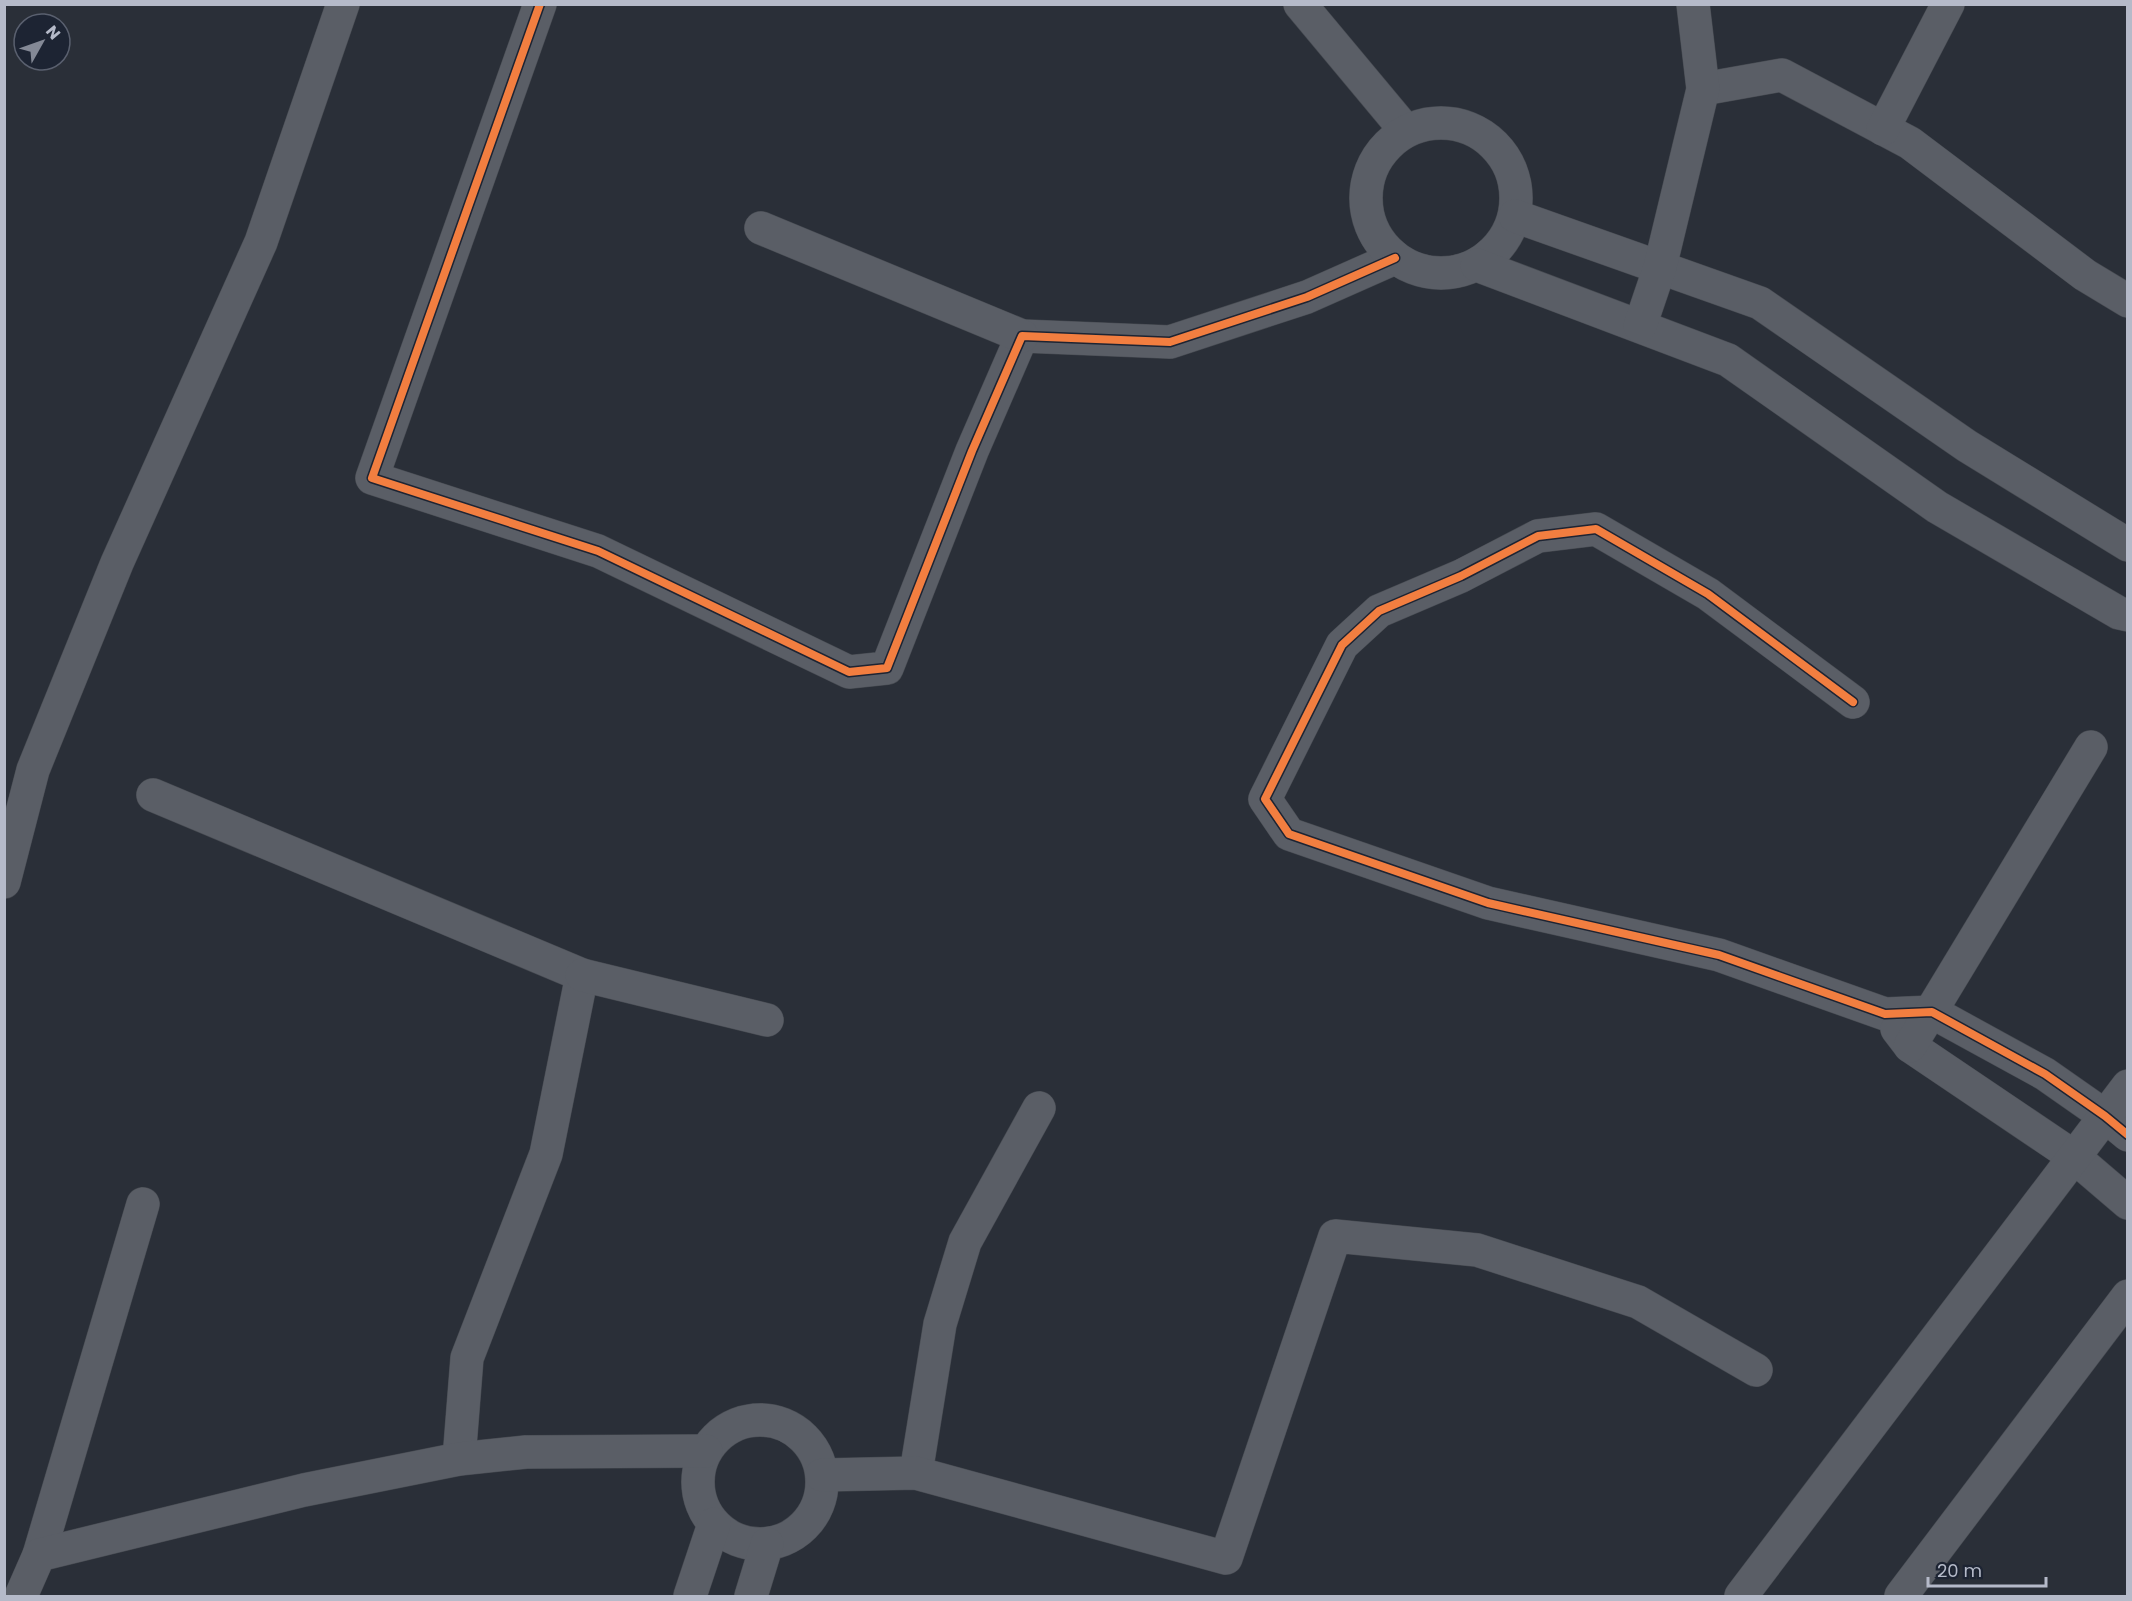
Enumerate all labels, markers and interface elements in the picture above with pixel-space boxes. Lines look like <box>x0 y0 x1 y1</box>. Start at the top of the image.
north arrow <box>12 12 72 72</box>
text: N <box>40 21 66 45</box>
scale bar <box>1928 1550 2046 1588</box>
text: 20 m <box>1937 1558 1982 1583</box>

